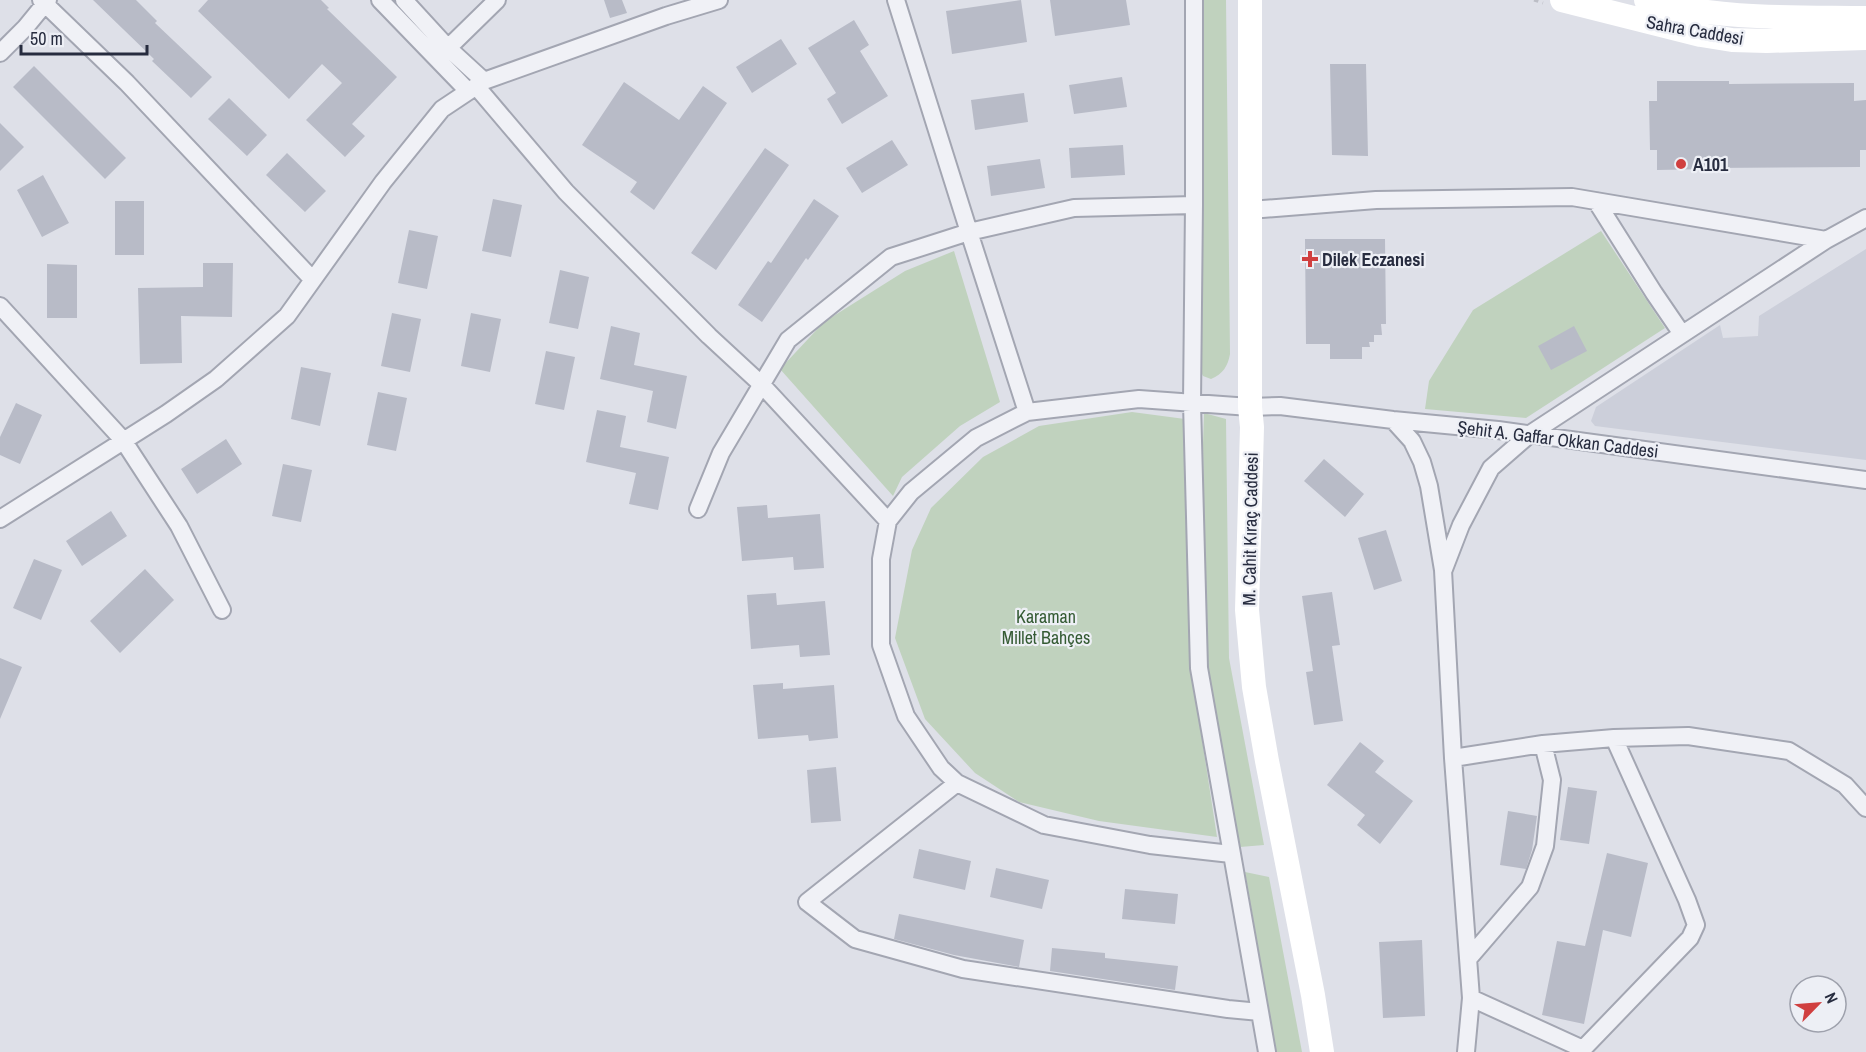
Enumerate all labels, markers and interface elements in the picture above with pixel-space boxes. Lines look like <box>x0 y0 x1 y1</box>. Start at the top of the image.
street label: Sahra Caddesi <box>1644 9 1746 51</box>
scale bar <box>21 18 147 56</box>
text: 50 m <box>30 26 63 51</box>
place label: A101 <box>1693 152 1729 177</box>
marker: A101 <box>1674 157 1688 171</box>
place label: Dilek Eczanesi <box>1322 247 1425 272</box>
marker: Dilek Eczanesi <box>1303 252 1317 266</box>
street label: Şehit A. Gaffar Okkan Caddesi <box>1456 414 1660 464</box>
street label: M. Cahit Kıraç Caddesi <box>1236 452 1264 606</box>
park label: Karaman Millet Bahçes <box>1002 604 1090 650</box>
north arrow <box>1788 974 1848 1034</box>
text: N <box>1820 989 1844 1007</box>

